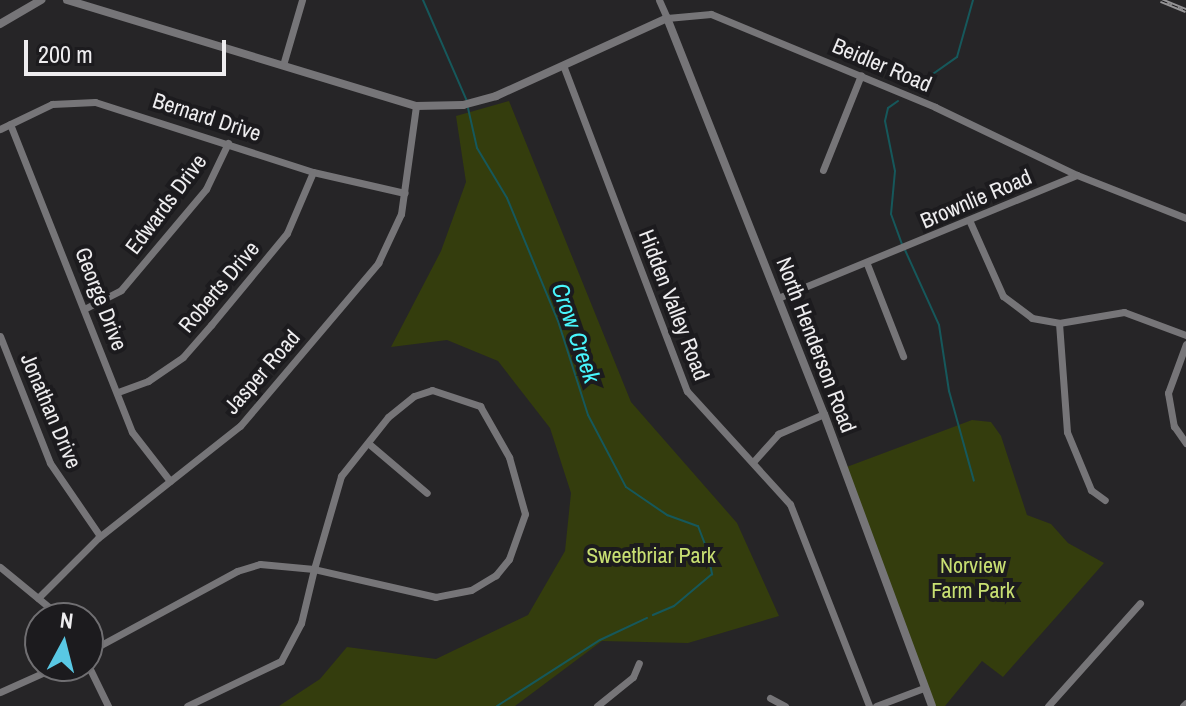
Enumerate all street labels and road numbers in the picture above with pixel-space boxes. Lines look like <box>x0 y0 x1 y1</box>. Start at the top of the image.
street label: Beidler Road <box>828 32 936 98</box>
street label: Bernard Drive <box>150 87 264 147</box>
street label: Edwards Drive <box>120 149 212 259</box>
street label: Brownlie Road <box>916 164 1036 234</box>
street label: Hidden Valley Road <box>633 226 715 384</box>
street label: Roberts Drive <box>173 236 265 338</box>
street label: George Drive <box>69 244 133 354</box>
street label: North Henderson Road <box>770 254 862 436</box>
street label: Jasper Road <box>218 325 306 419</box>
street label: Jonathan Drive <box>15 350 87 472</box>

